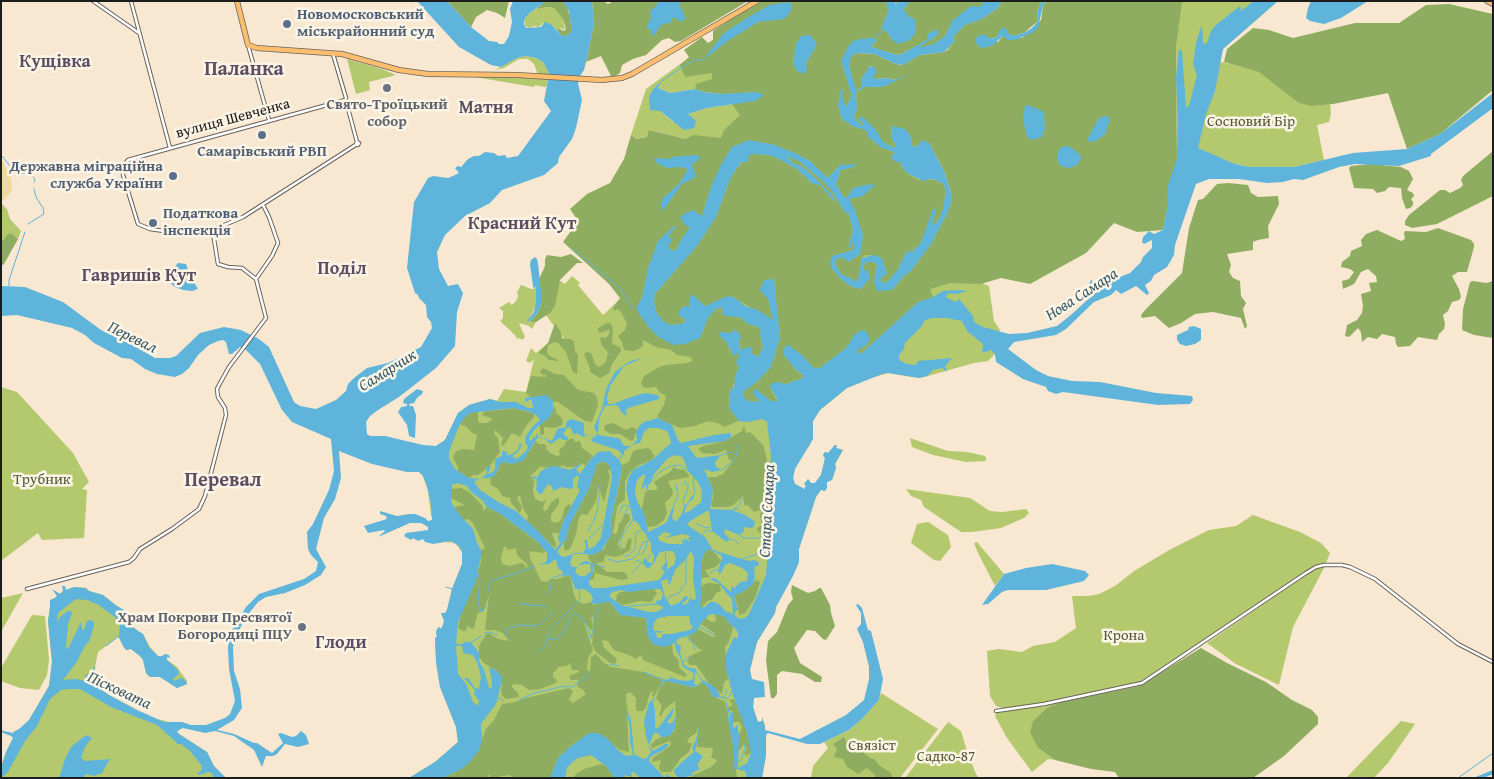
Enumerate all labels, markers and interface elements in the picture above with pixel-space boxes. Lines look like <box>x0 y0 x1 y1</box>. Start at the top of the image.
place label: Новомосковський міськрайонний суд <box>297 6 434 41</box>
marker: Новомосковський міськрайонний суд <box>281 18 293 30</box>
district label: Кущівка <box>19 51 91 73</box>
district label: Паланка <box>204 58 284 82</box>
marker: Свято-Троїцький собор <box>381 82 393 94</box>
street label: вулиця Шевченка <box>174 95 292 143</box>
place label: Свято-Троїцький собор <box>326 96 448 131</box>
district label: Матня <box>459 97 513 119</box>
park label: Сосновий Бір <box>1207 113 1295 131</box>
marker: Самарівський РВП <box>256 129 268 141</box>
place label: Самарівський РВП <box>197 143 327 161</box>
place label: Державна міграційна служба України <box>10 158 163 193</box>
marker: Державна міграційна служба України <box>167 170 179 182</box>
place label: Податкова інспекція <box>163 205 238 240</box>
district label: Красний Кут <box>468 213 576 235</box>
marker: Податкова інспекція <box>147 217 159 229</box>
district label: Поділ <box>318 258 366 280</box>
district label: Гавришів Кут <box>82 265 196 287</box>
water label: Нова Самара <box>1042 265 1122 325</box>
water label: Перевал <box>104 318 160 358</box>
water label: Самарчик <box>356 346 420 396</box>
water label: Стара Самара <box>756 464 780 558</box>
district label: Перевал <box>185 469 261 493</box>
park label: Трубник <box>13 471 71 489</box>
place label: Храм Покрови Пресвятої Богородиці ПЦУ <box>118 609 292 644</box>
marker: Храм Покрови Пресвятої Богородиці ПЦУ <box>296 621 308 633</box>
park label: Крона <box>1104 627 1144 645</box>
district label: Глоди <box>315 632 367 654</box>
water label: Пісковата <box>84 668 154 714</box>
park label: Связіст <box>848 737 896 755</box>
park label: Садко-87 <box>917 748 975 766</box>

